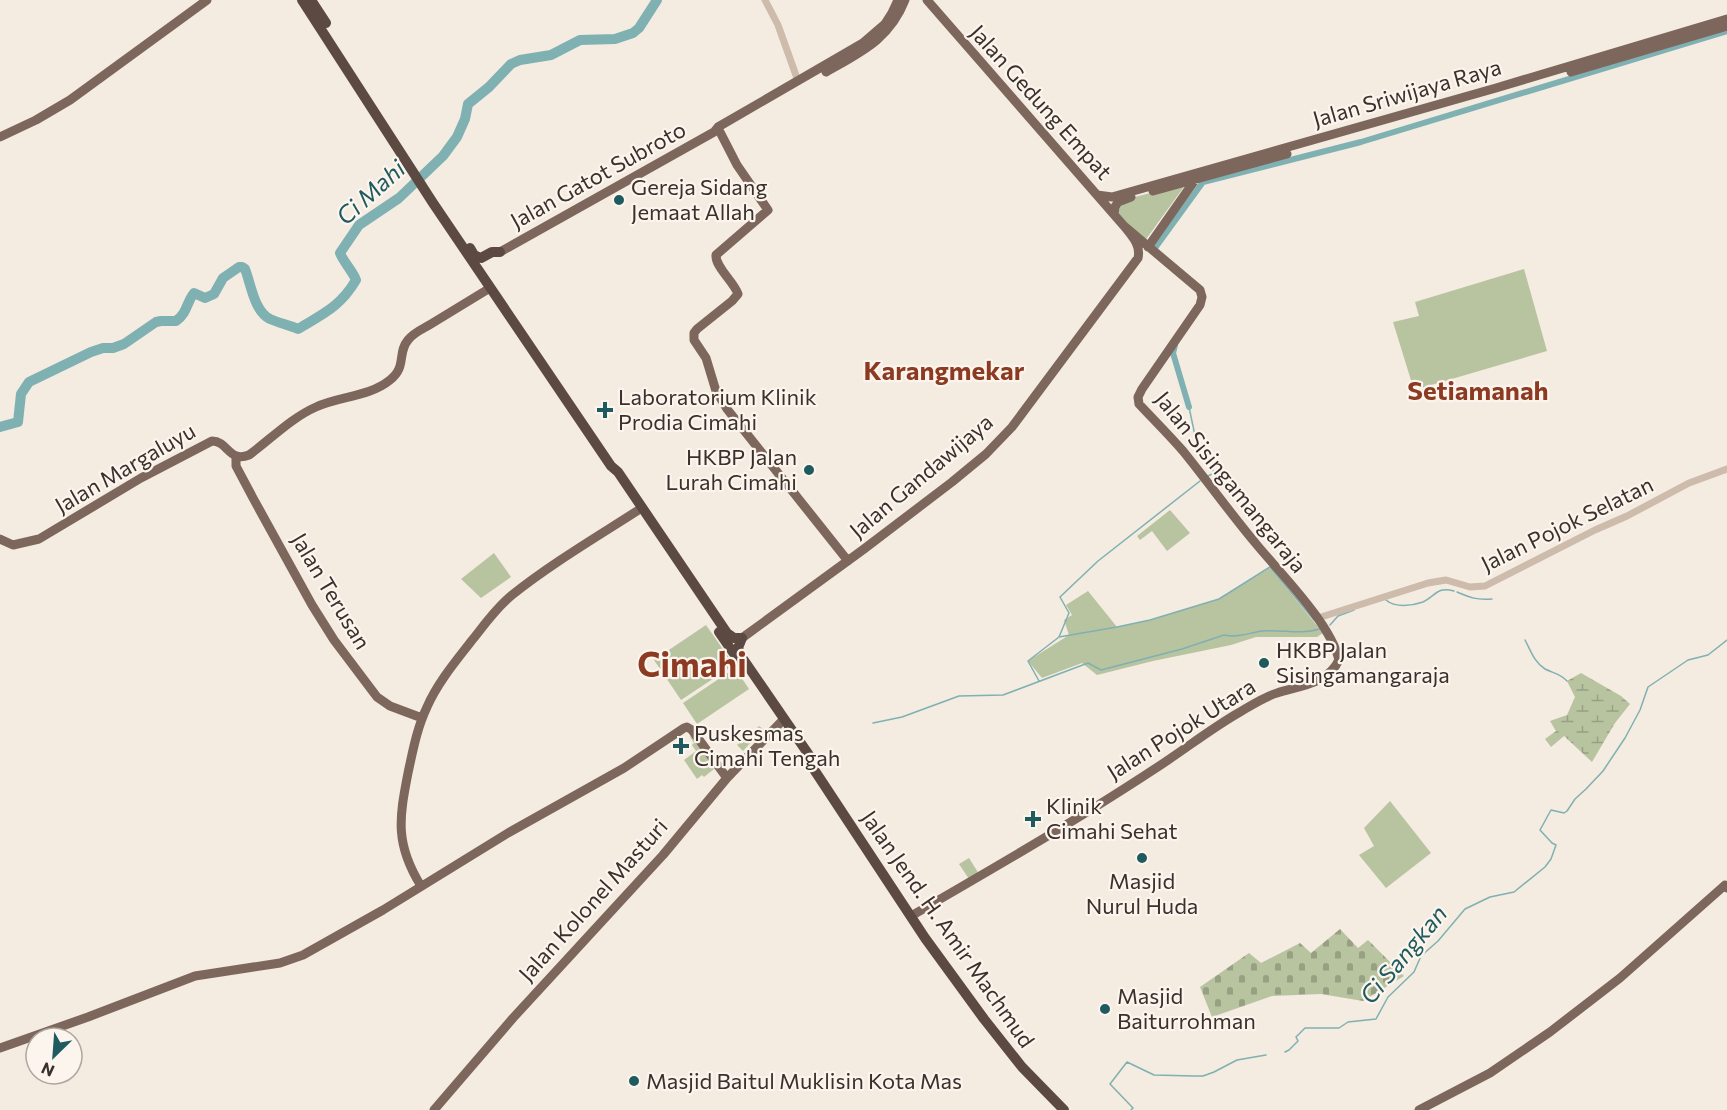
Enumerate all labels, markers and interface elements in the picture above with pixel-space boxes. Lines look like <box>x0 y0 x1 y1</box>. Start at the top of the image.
street label: Jalan Gedung Empat <box>965 19 1118 185</box>
street label: Jalan Sriwijaya Raya <box>1310 53 1504 132</box>
street label: Jalan Gatot Subroto <box>505 115 690 234</box>
water label: Ci Mahi <box>330 153 411 230</box>
place label: Gereja Sidang Jemaat Allah <box>631 173 767 225</box>
marker: Gereja Sidang Jemaat Allah <box>612 193 626 207</box>
district label: Karangmekar <box>863 354 1025 385</box>
district label: Setiamanah <box>1407 374 1549 405</box>
place label: Laboratorium Klinik Prodia Cimahi <box>618 383 817 435</box>
street label: Jalan Sisingamangaraja <box>1150 385 1313 578</box>
marker: Laboratorium Klinik Prodia Cimahi <box>596 401 614 419</box>
street label: Jalan Gandawijaya <box>844 408 998 543</box>
street label: Jalan Margaluyu <box>50 416 200 519</box>
place label: HKBP Jalan Lurah Cimahi <box>666 443 797 495</box>
marker: HKBP Jalan Lurah Cimahi <box>802 463 816 477</box>
street label: Jalan Pojok Selatan <box>1476 470 1657 577</box>
street label: Jalan Terusan <box>286 528 377 654</box>
place label: HKBP Jalan Sisingamangaraja <box>1276 636 1450 688</box>
district label: Cimahi <box>637 642 747 684</box>
marker: HKBP Jalan Sisingamangaraja <box>1257 656 1271 670</box>
street label: Jalan Pojok Utara <box>1102 672 1260 785</box>
place label: Puskesmas Cimahi Tengah <box>694 719 840 771</box>
marker: Puskesmas Cimahi Tengah <box>672 737 690 755</box>
place label: Klinik Cimahi Sehat <box>1046 792 1178 844</box>
street label: Jalan Jend. H. Amir Machmud <box>856 805 1041 1053</box>
marker: Klinik Cimahi Sehat <box>1024 810 1042 828</box>
street label: Jalan Kolonel Masturi <box>512 813 673 987</box>
marker: Masjid Nurul Huda <box>1135 851 1149 865</box>
place label: Masjid Nurul Huda <box>1086 867 1198 919</box>
water label: Ci Sangkan <box>1353 899 1452 1009</box>
place label: Masjid Baiturrohman <box>1117 982 1256 1034</box>
marker: Masjid Baiturrohman <box>1098 1002 1112 1016</box>
north arrow <box>24 1026 84 1086</box>
text: N <box>38 1059 57 1081</box>
place label: Masjid Baitul Muklisin Kota Mas <box>646 1067 962 1094</box>
marker: Masjid Baitul Muklisin Kota Mas <box>627 1074 641 1088</box>

